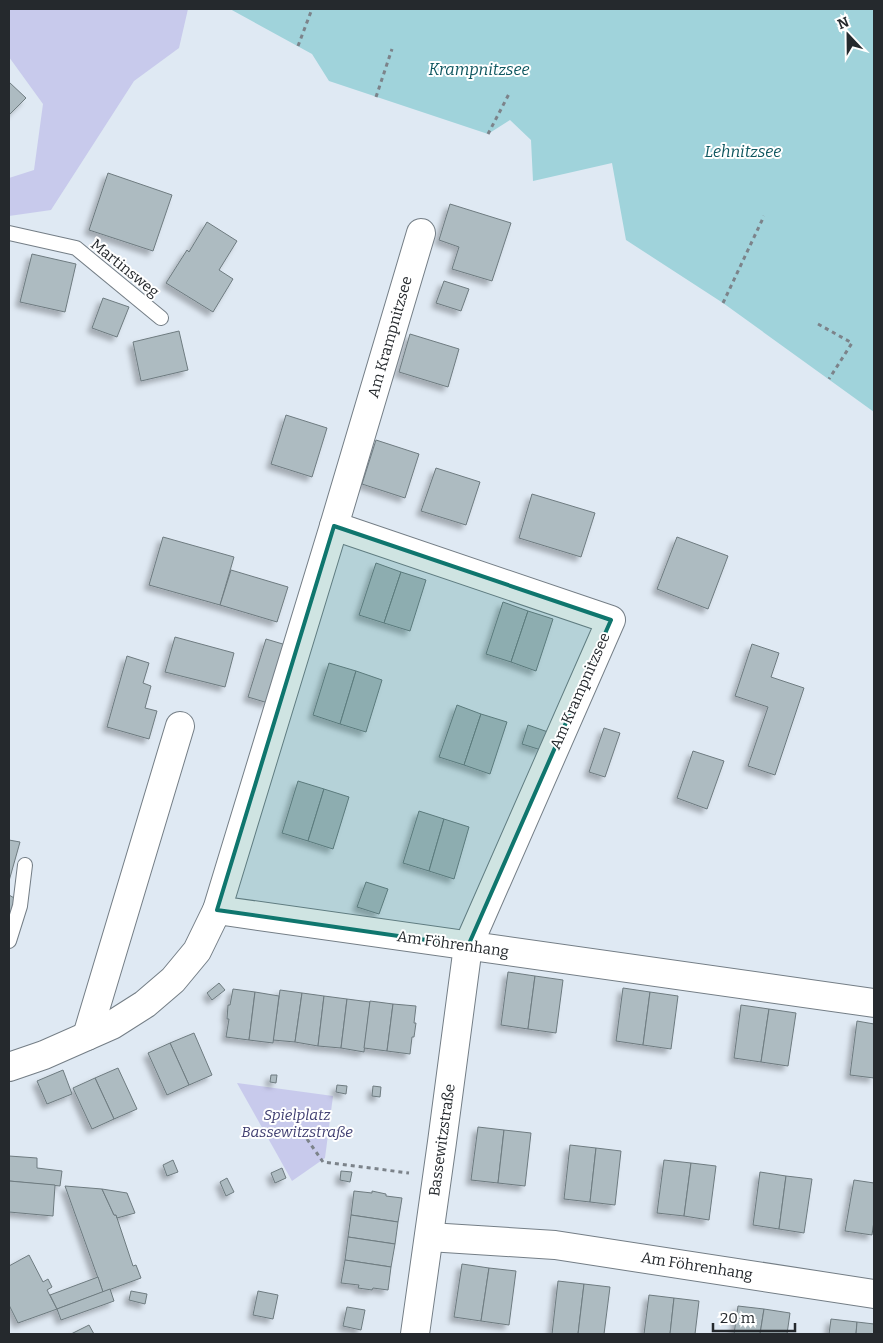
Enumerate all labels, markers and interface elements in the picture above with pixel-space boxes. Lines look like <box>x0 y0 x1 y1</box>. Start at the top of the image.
north arrow <box>823 10 873 60</box>
text: N <box>835 13 852 33</box>
water label: Krampnitzsee <box>428 60 530 79</box>
water label: Lehnitzsee <box>705 142 781 161</box>
street label: Martinsweg <box>87 235 163 301</box>
street label: Am Krampnitzsee <box>364 274 416 400</box>
street label: Am Krampnitzsee <box>546 630 614 752</box>
street label: Am Föhrenhang <box>396 927 510 961</box>
street label: Bassewitzstraße <box>425 1083 459 1197</box>
park label: Spielplatz Bassewitzstraße <box>241 1106 353 1141</box>
street label: Am Föhrenhang <box>640 1248 754 1284</box>
scale bar <box>713 1300 796 1332</box>
text: 20 m <box>720 1309 756 1327</box>

